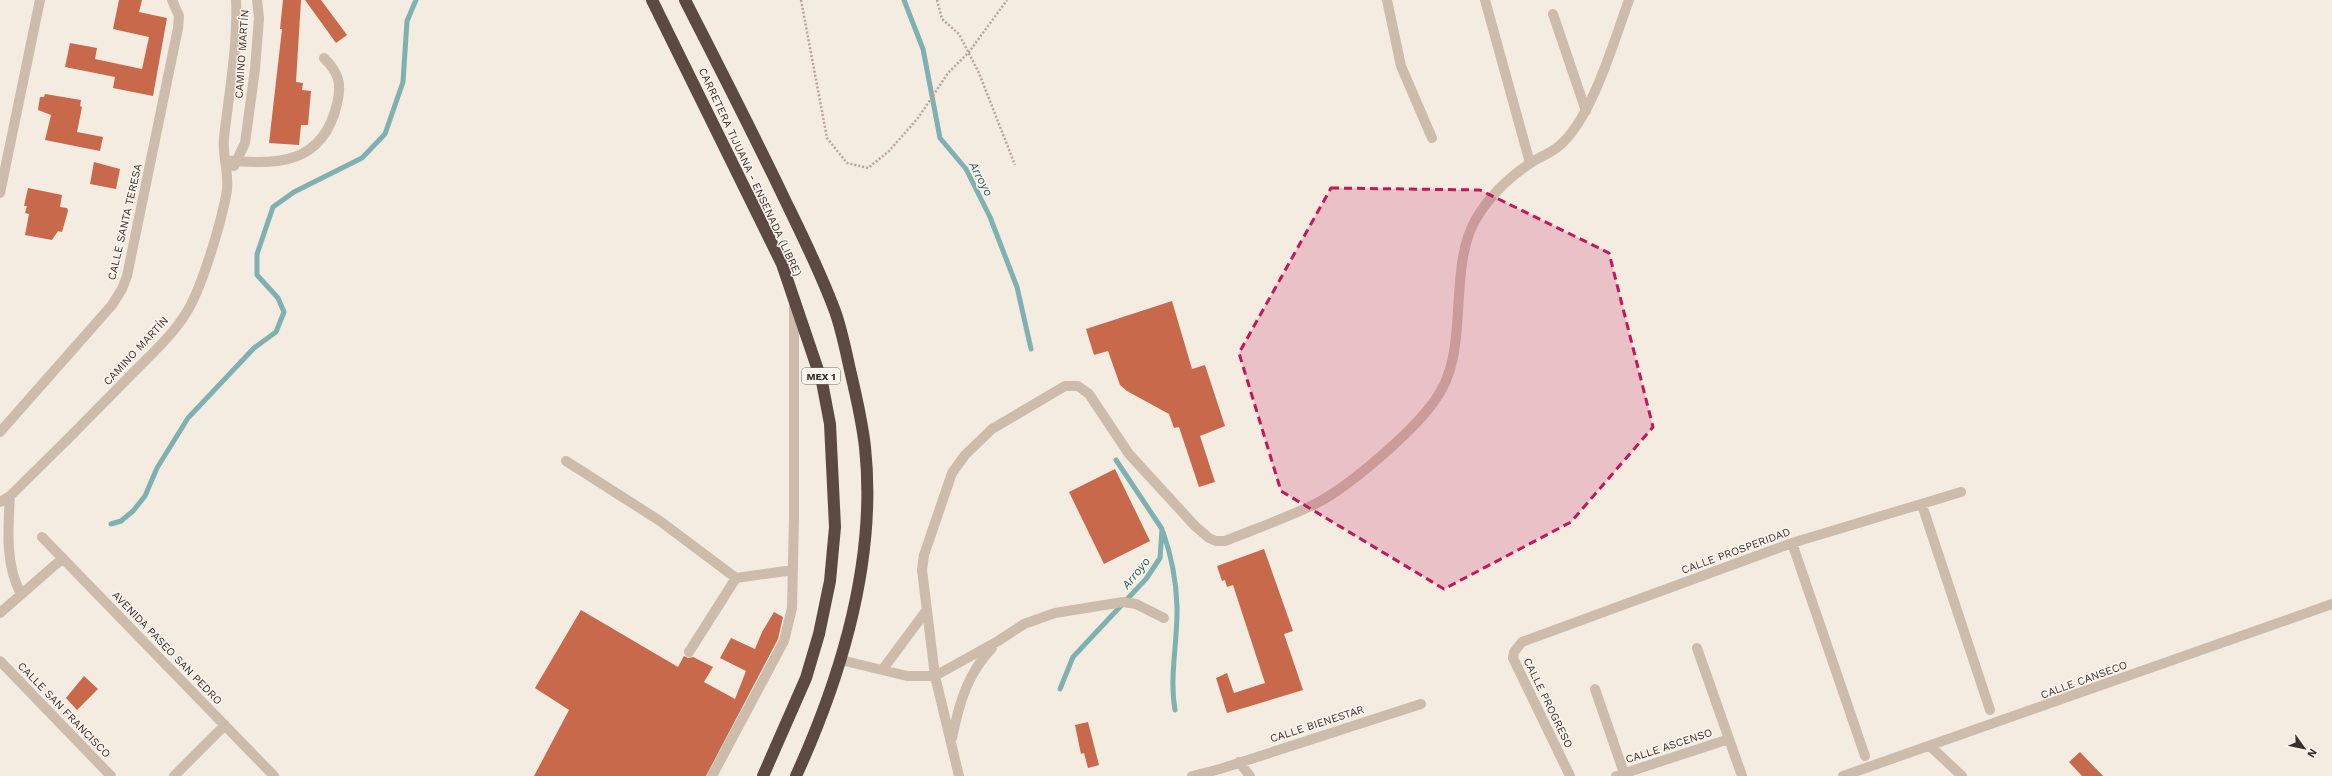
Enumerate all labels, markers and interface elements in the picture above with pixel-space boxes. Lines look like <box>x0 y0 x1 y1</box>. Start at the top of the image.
street label: CAMINO MARTÍN <box>231 9 252 99</box>
street label: CARRETERA TIJUANA - ENSENADA (LIBRE) <box>696 66 804 278</box>
water label: Arroyo <box>966 158 996 199</box>
street label: CALLE SANTA TERESA <box>105 162 145 282</box>
street label: CAMINO MARTÍN <box>100 313 171 388</box>
road number: MEX 1 <box>802 368 840 384</box>
street label: CALLE PROSPERIDAD <box>1680 525 1792 577</box>
water label: Arroyo <box>1118 554 1153 593</box>
street label: AVENIDA PASEO SAN PEDRO <box>109 589 225 707</box>
street label: CALLE PROGRESO <box>1521 656 1575 750</box>
street label: CALLE CANSECO <box>2039 658 2129 702</box>
street label: CALLE SAN FRANCISCO <box>15 660 113 760</box>
street label: CALLE BIENESTAR <box>1268 703 1366 745</box>
street label: CALLE ASCENSO <box>1624 726 1714 766</box>
north arrow <box>2284 728 2324 768</box>
text: N <box>2304 746 2320 760</box>

